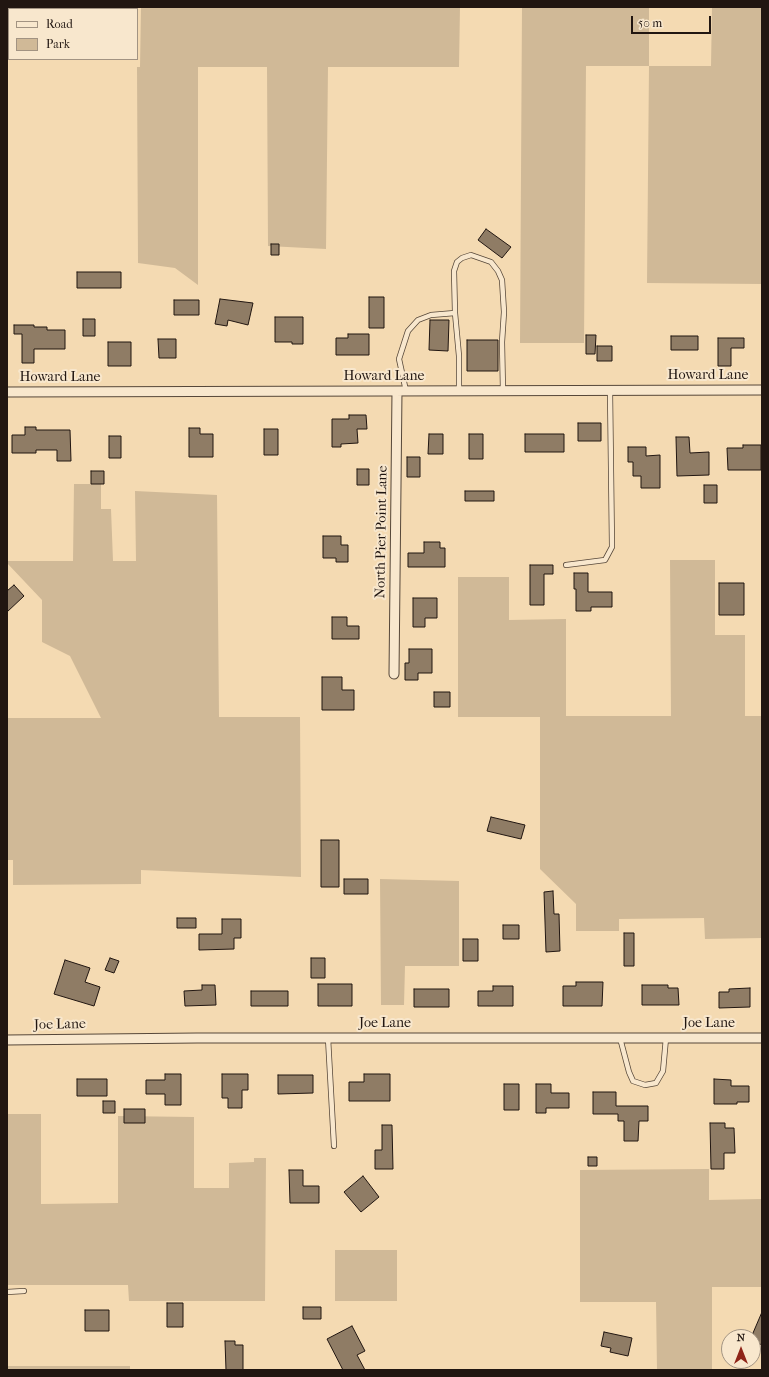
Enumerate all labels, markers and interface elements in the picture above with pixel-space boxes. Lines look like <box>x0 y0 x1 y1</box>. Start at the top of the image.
legend <box>8 8 138 60</box>
scale bar <box>633 8 713 34</box>
text: 50 m <box>638 16 662 30</box>
text: Road <box>46 17 73 31</box>
text: Park <box>46 37 70 51</box>
street label: Howard Lane <box>668 368 748 384</box>
street label: Howard Lane <box>344 369 424 385</box>
street label: Howard Lane <box>20 370 100 386</box>
street label: North Pier Point Lane <box>372 465 392 599</box>
street label: Joe Lane <box>34 1016 86 1034</box>
street label: Joe Lane <box>359 1016 411 1032</box>
street label: Joe Lane <box>683 1016 735 1032</box>
north arrow <box>721 1329 761 1369</box>
text: N <box>737 1331 745 1344</box>

